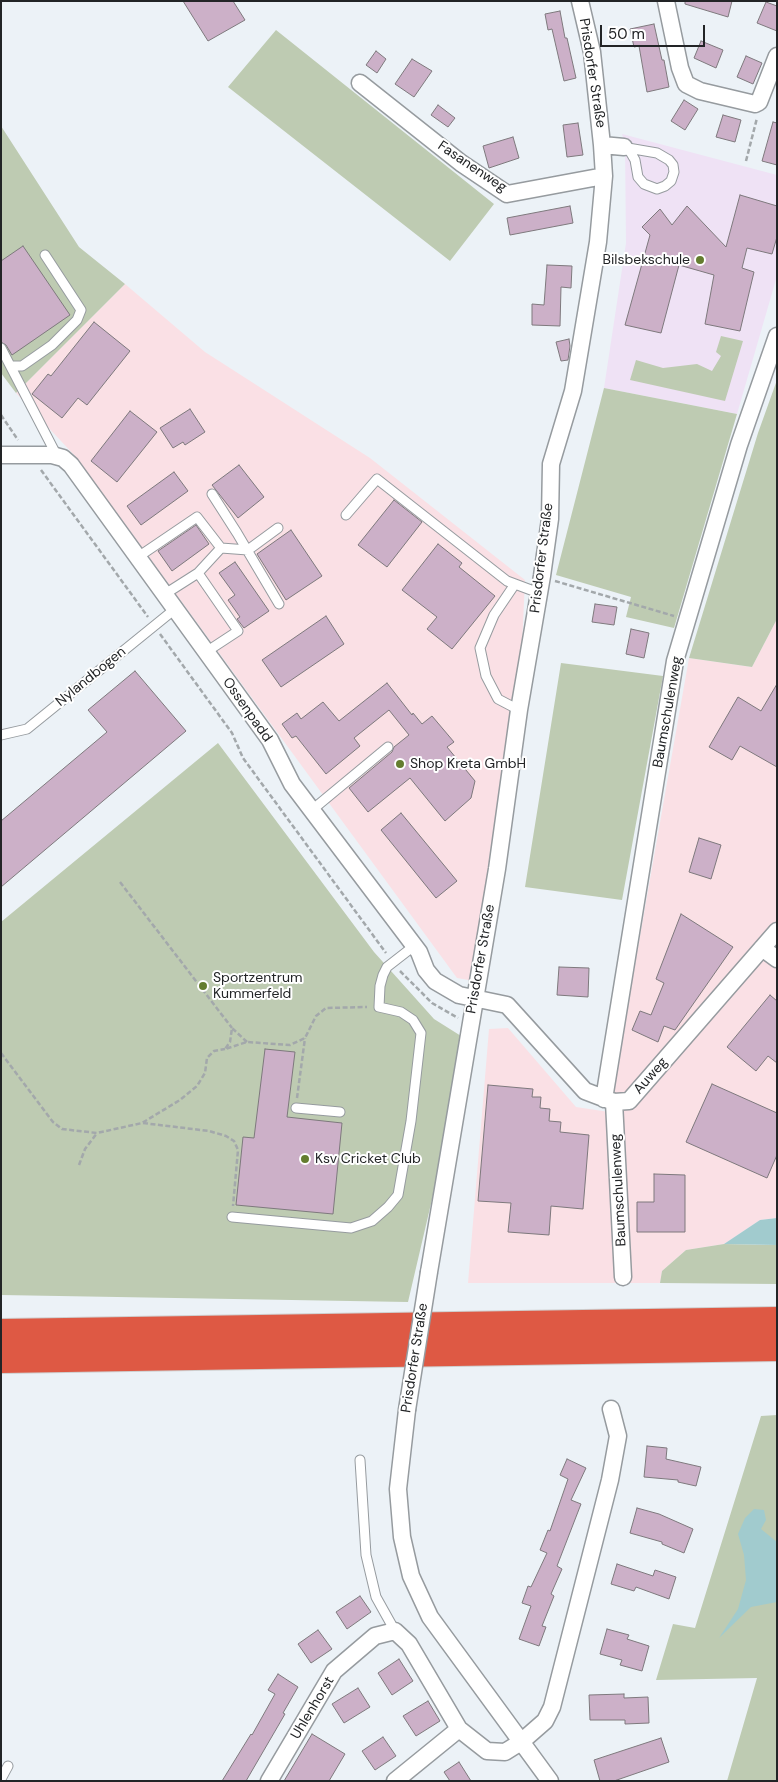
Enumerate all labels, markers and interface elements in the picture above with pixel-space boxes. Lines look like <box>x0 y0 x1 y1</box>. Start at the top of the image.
scale bar <box>603 15 708 47</box>
street label: Prisdorfer Straße <box>575 17 609 129</box>
text: 50 m <box>608 24 645 44</box>
street label: Fasanenweg <box>434 138 510 196</box>
place label: Bilsbekschule <box>603 252 690 268</box>
marker: Bilsbekschule <box>694 254 706 266</box>
street label: Prisdorfer Straße <box>527 502 557 614</box>
street label: Nylandbogen <box>53 644 129 710</box>
street label: Baumschulenweg <box>650 655 686 769</box>
street label: Ossenpadd <box>219 675 275 745</box>
place label: Shop Kreta GmbH <box>410 756 526 772</box>
marker: Shop Kreta GmbH <box>394 758 406 770</box>
street label: Prisdorfer Straße <box>463 903 499 1015</box>
place label: Sportzentrum Kummerfeld <box>213 970 302 1002</box>
marker: Sportzentrum Kummerfeld <box>197 980 209 992</box>
street label: Auweg <box>630 1054 672 1098</box>
street label: Baumschulenweg <box>608 1133 630 1247</box>
place label: Ksv Cricket Club <box>315 1151 421 1167</box>
marker: Ksv Cricket Club <box>299 1153 311 1165</box>
street label: Prisdorfer Straße <box>398 1302 432 1414</box>
street label: Uhlenhorst <box>288 1674 338 1742</box>

